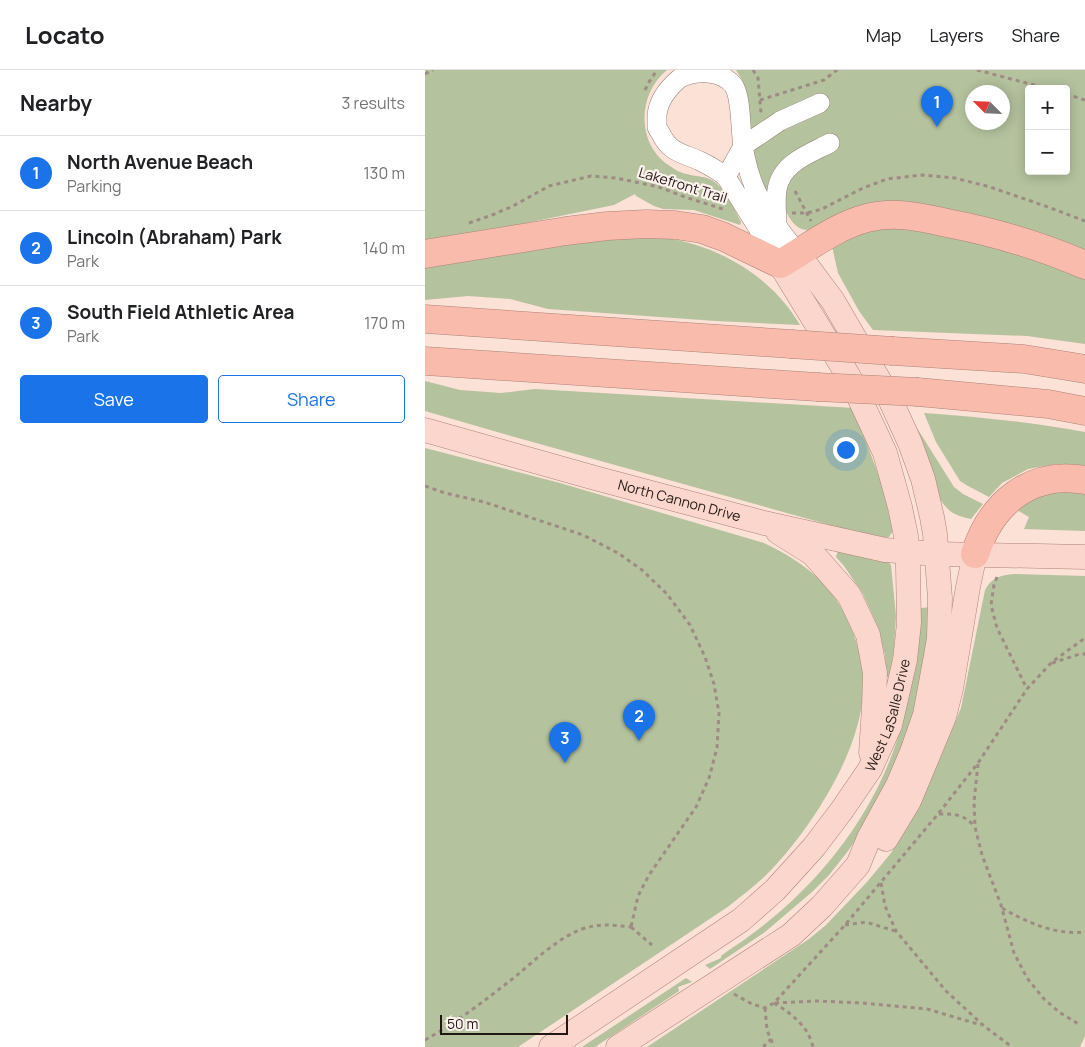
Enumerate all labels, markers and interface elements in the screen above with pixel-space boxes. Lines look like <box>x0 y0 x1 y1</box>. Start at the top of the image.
text: Locato <box>25 18 105 51</box>
text: Map <box>866 23 901 47</box>
text: Layers <box>929 23 983 47</box>
text: Share <box>1011 23 1060 47</box>
north arrow <box>965 85 1010 130</box>
map controls <box>1025 85 1070 175</box>
button: + <box>1025 85 1070 130</box>
pin: 1 <box>921 86 953 127</box>
text: Nearby <box>20 89 92 117</box>
text: 3 results <box>342 92 405 114</box>
button: − <box>1025 130 1070 175</box>
text: North Avenue Beach <box>67 149 253 175</box>
text: 1 <box>32 162 40 184</box>
text: 130 m <box>363 162 405 184</box>
street label: Lakefront Trail <box>637 162 730 207</box>
text: Parking <box>67 175 122 197</box>
text: Lincoln (Abraham) Park <box>67 224 282 250</box>
text: 2 <box>31 237 41 259</box>
text: 140 m <box>363 237 405 259</box>
text: Park <box>67 250 99 272</box>
text: South Field Athletic Area <box>67 299 294 325</box>
text: 3 <box>31 312 41 334</box>
text: 170 m <box>364 312 405 334</box>
text: Park <box>67 325 99 347</box>
button: Save <box>20 375 208 423</box>
button: Share <box>218 375 405 423</box>
your location <box>833 437 859 463</box>
street label: North Cannon Drive <box>616 475 743 525</box>
street label: West LaSalle Drive <box>860 657 914 774</box>
pin: 2 <box>623 700 655 741</box>
pin: 3 <box>549 722 581 763</box>
scale bar <box>440 1012 567 1035</box>
text: 50 m <box>447 1014 478 1033</box>

